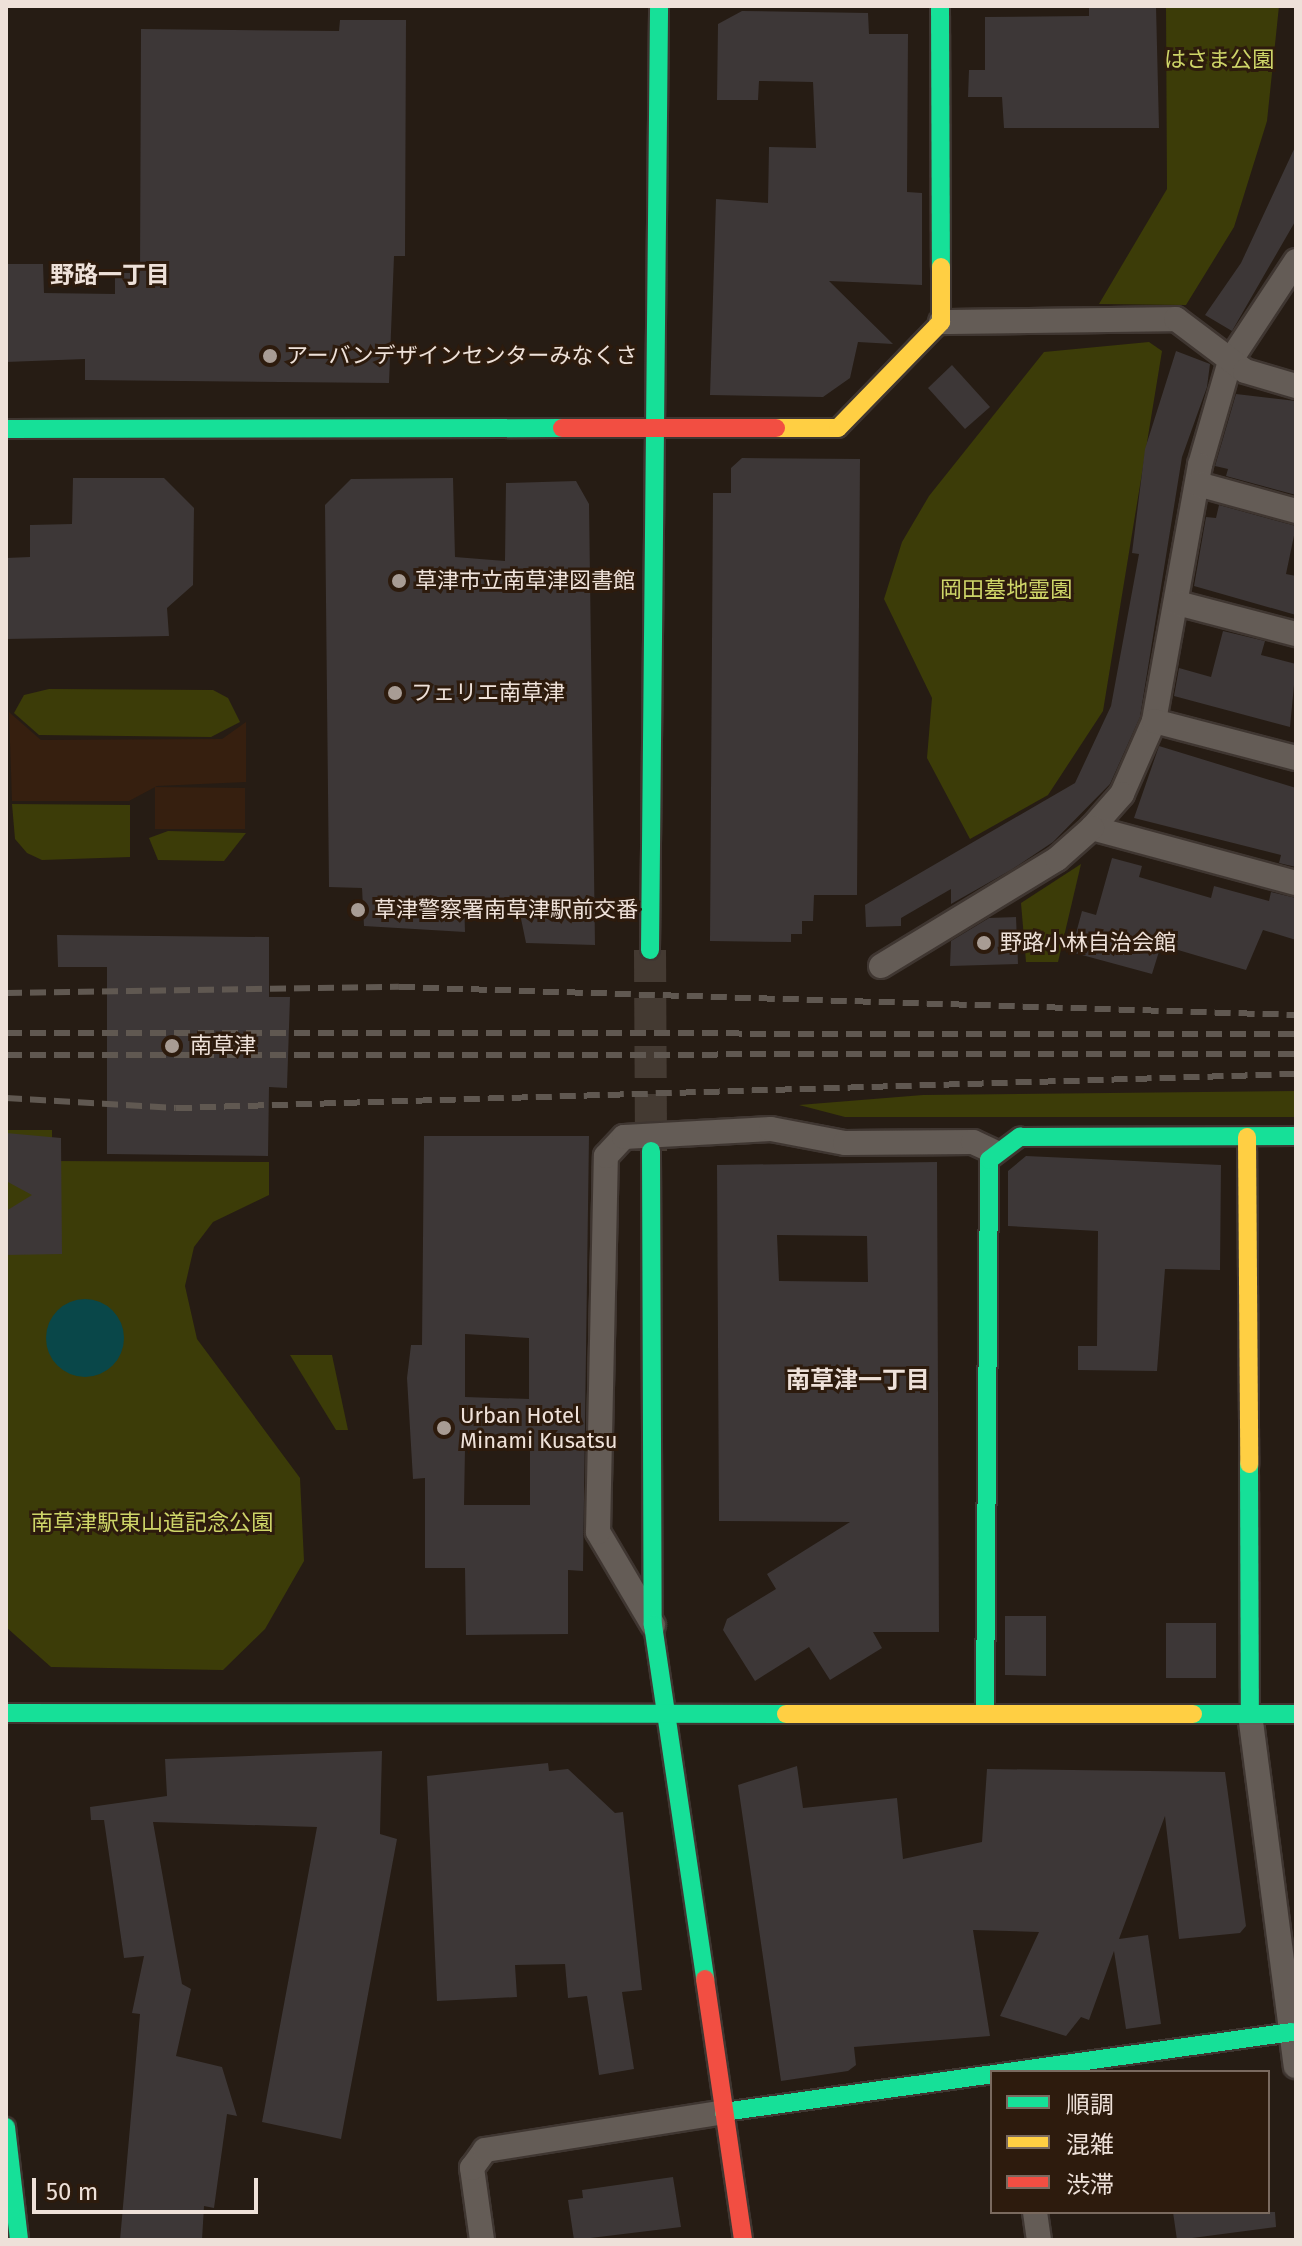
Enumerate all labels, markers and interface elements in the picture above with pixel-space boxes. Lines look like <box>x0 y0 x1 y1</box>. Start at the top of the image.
park label: はさま公園 <box>1164 47 1274 73</box>
district label: 野路一丁目 <box>50 262 170 290</box>
place label: アーバンデザインセンターみなくさ <box>286 343 637 369</box>
marker: アーバンデザインセンターみなくさ <box>261 347 279 365</box>
place label: 草津市立南草津図書館 <box>415 568 635 594</box>
marker: 草津市立南草津図書館 <box>390 572 408 590</box>
park label: 岡田墓地霊園 <box>940 577 1072 603</box>
place label: フェリエ南草津 <box>411 680 565 706</box>
marker: フェリエ南草津 <box>386 684 404 702</box>
place label: 草津警察署南草津駅前交番 <box>374 897 638 923</box>
marker: 草津警察署南草津駅前交番 <box>349 901 367 919</box>
place label: 野路小林自治会館 <box>1000 930 1176 956</box>
marker: 野路小林自治会館 <box>975 934 993 952</box>
place label: 南草津 <box>190 1033 256 1059</box>
marker: 南草津 <box>161 1035 183 1057</box>
district label: 南草津一丁目 <box>786 1367 930 1395</box>
place label: Urban Hotel Minami Kusatsu <box>460 1402 618 1454</box>
marker: Urban Hotel Minami Kusatsu <box>435 1419 453 1437</box>
park label: 南草津駅東山道記念公園 <box>31 1510 273 1536</box>
legend <box>990 2070 1270 2214</box>
text: 順調 <box>1066 2091 1114 2119</box>
text: 混雑 <box>1066 2131 1114 2159</box>
scale bar <box>36 2162 262 2212</box>
text: 渋滞 <box>1066 2171 1114 2199</box>
text: 50 m <box>46 2178 98 2206</box>

